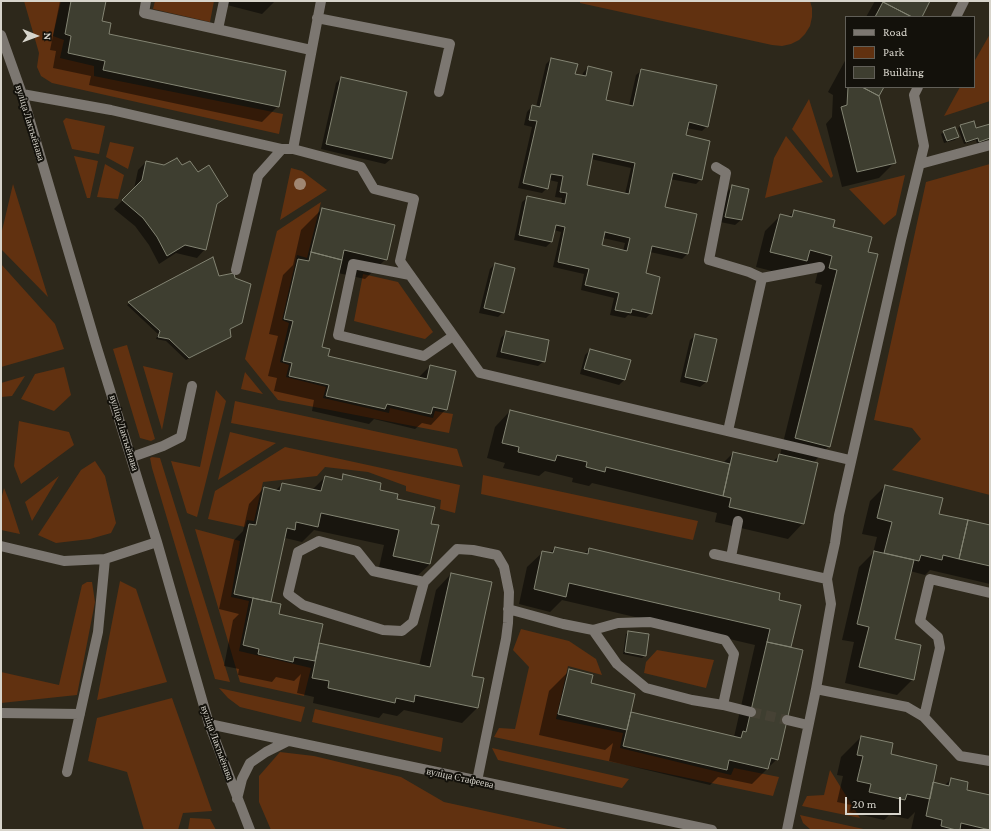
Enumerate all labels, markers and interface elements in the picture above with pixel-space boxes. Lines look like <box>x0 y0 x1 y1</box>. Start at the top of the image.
north arrow <box>16 16 56 56</box>
legend <box>845 16 975 88</box>
text: Road <box>883 25 907 39</box>
text: N <box>42 32 54 40</box>
text: Park <box>883 45 904 59</box>
text: Building <box>883 65 924 79</box>
street label: вуліца Лактыёнава <box>13 84 47 162</box>
street label: вуліца Лактыёнава <box>107 394 141 472</box>
street label: вуліца Лактыёнава <box>198 704 236 782</box>
street label: вуліца Стафеева <box>425 765 495 791</box>
scale bar <box>847 789 903 815</box>
text: 20 m <box>852 797 876 811</box>

